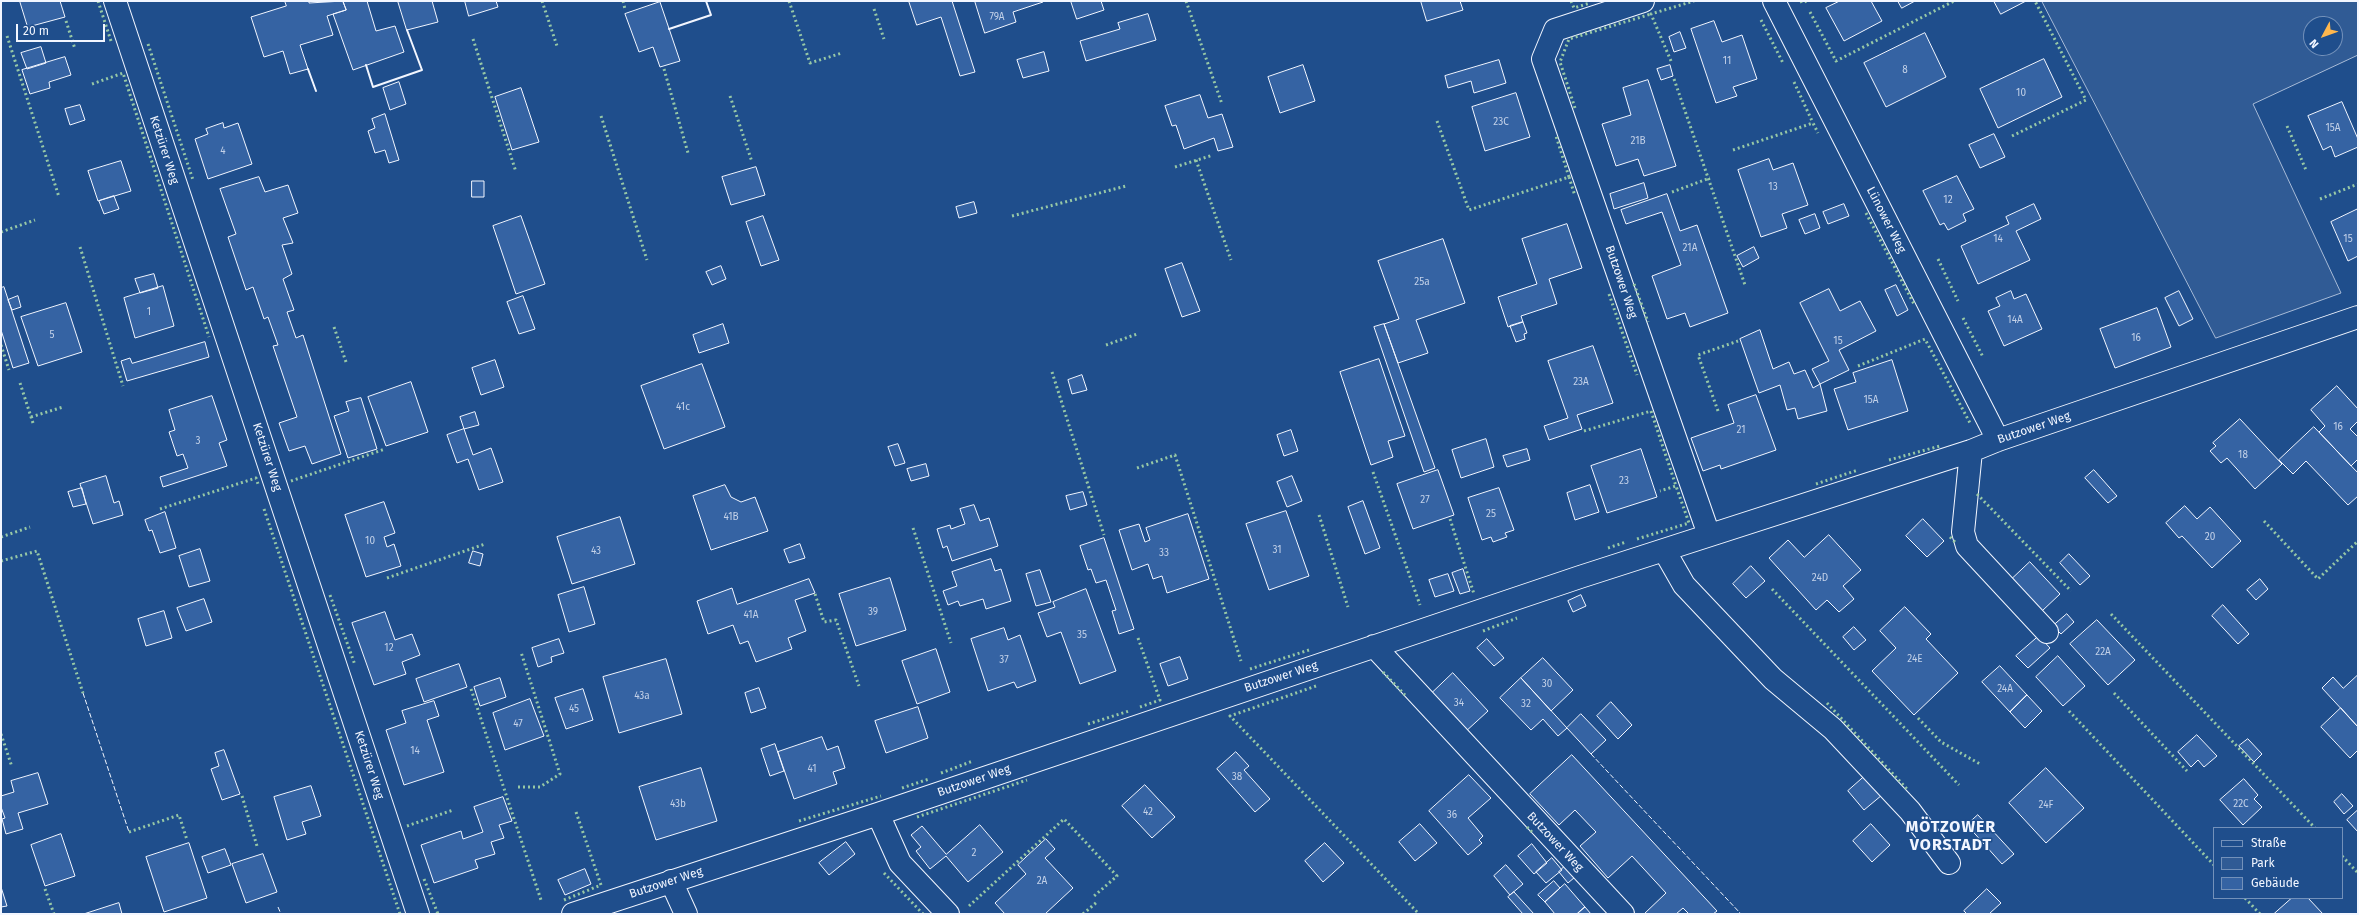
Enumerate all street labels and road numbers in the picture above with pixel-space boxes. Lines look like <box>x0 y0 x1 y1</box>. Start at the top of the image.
street label: Ketzürer Weg <box>146 114 182 186</box>
street label: Lünower Weg <box>1863 185 1909 255</box>
street label: Butzower Weg <box>1602 244 1640 320</box>
street label: Butzower Weg <box>1996 409 2072 447</box>
street label: Ketzürer Weg <box>249 421 285 493</box>
street label: Butzower Weg <box>1242 658 1320 696</box>
street label: Ketzürer Weg <box>351 729 387 801</box>
street label: Butzower Weg <box>936 762 1012 800</box>
street label: Butzower Weg <box>1524 809 1586 875</box>
street label: Butzower Weg <box>627 864 705 902</box>

